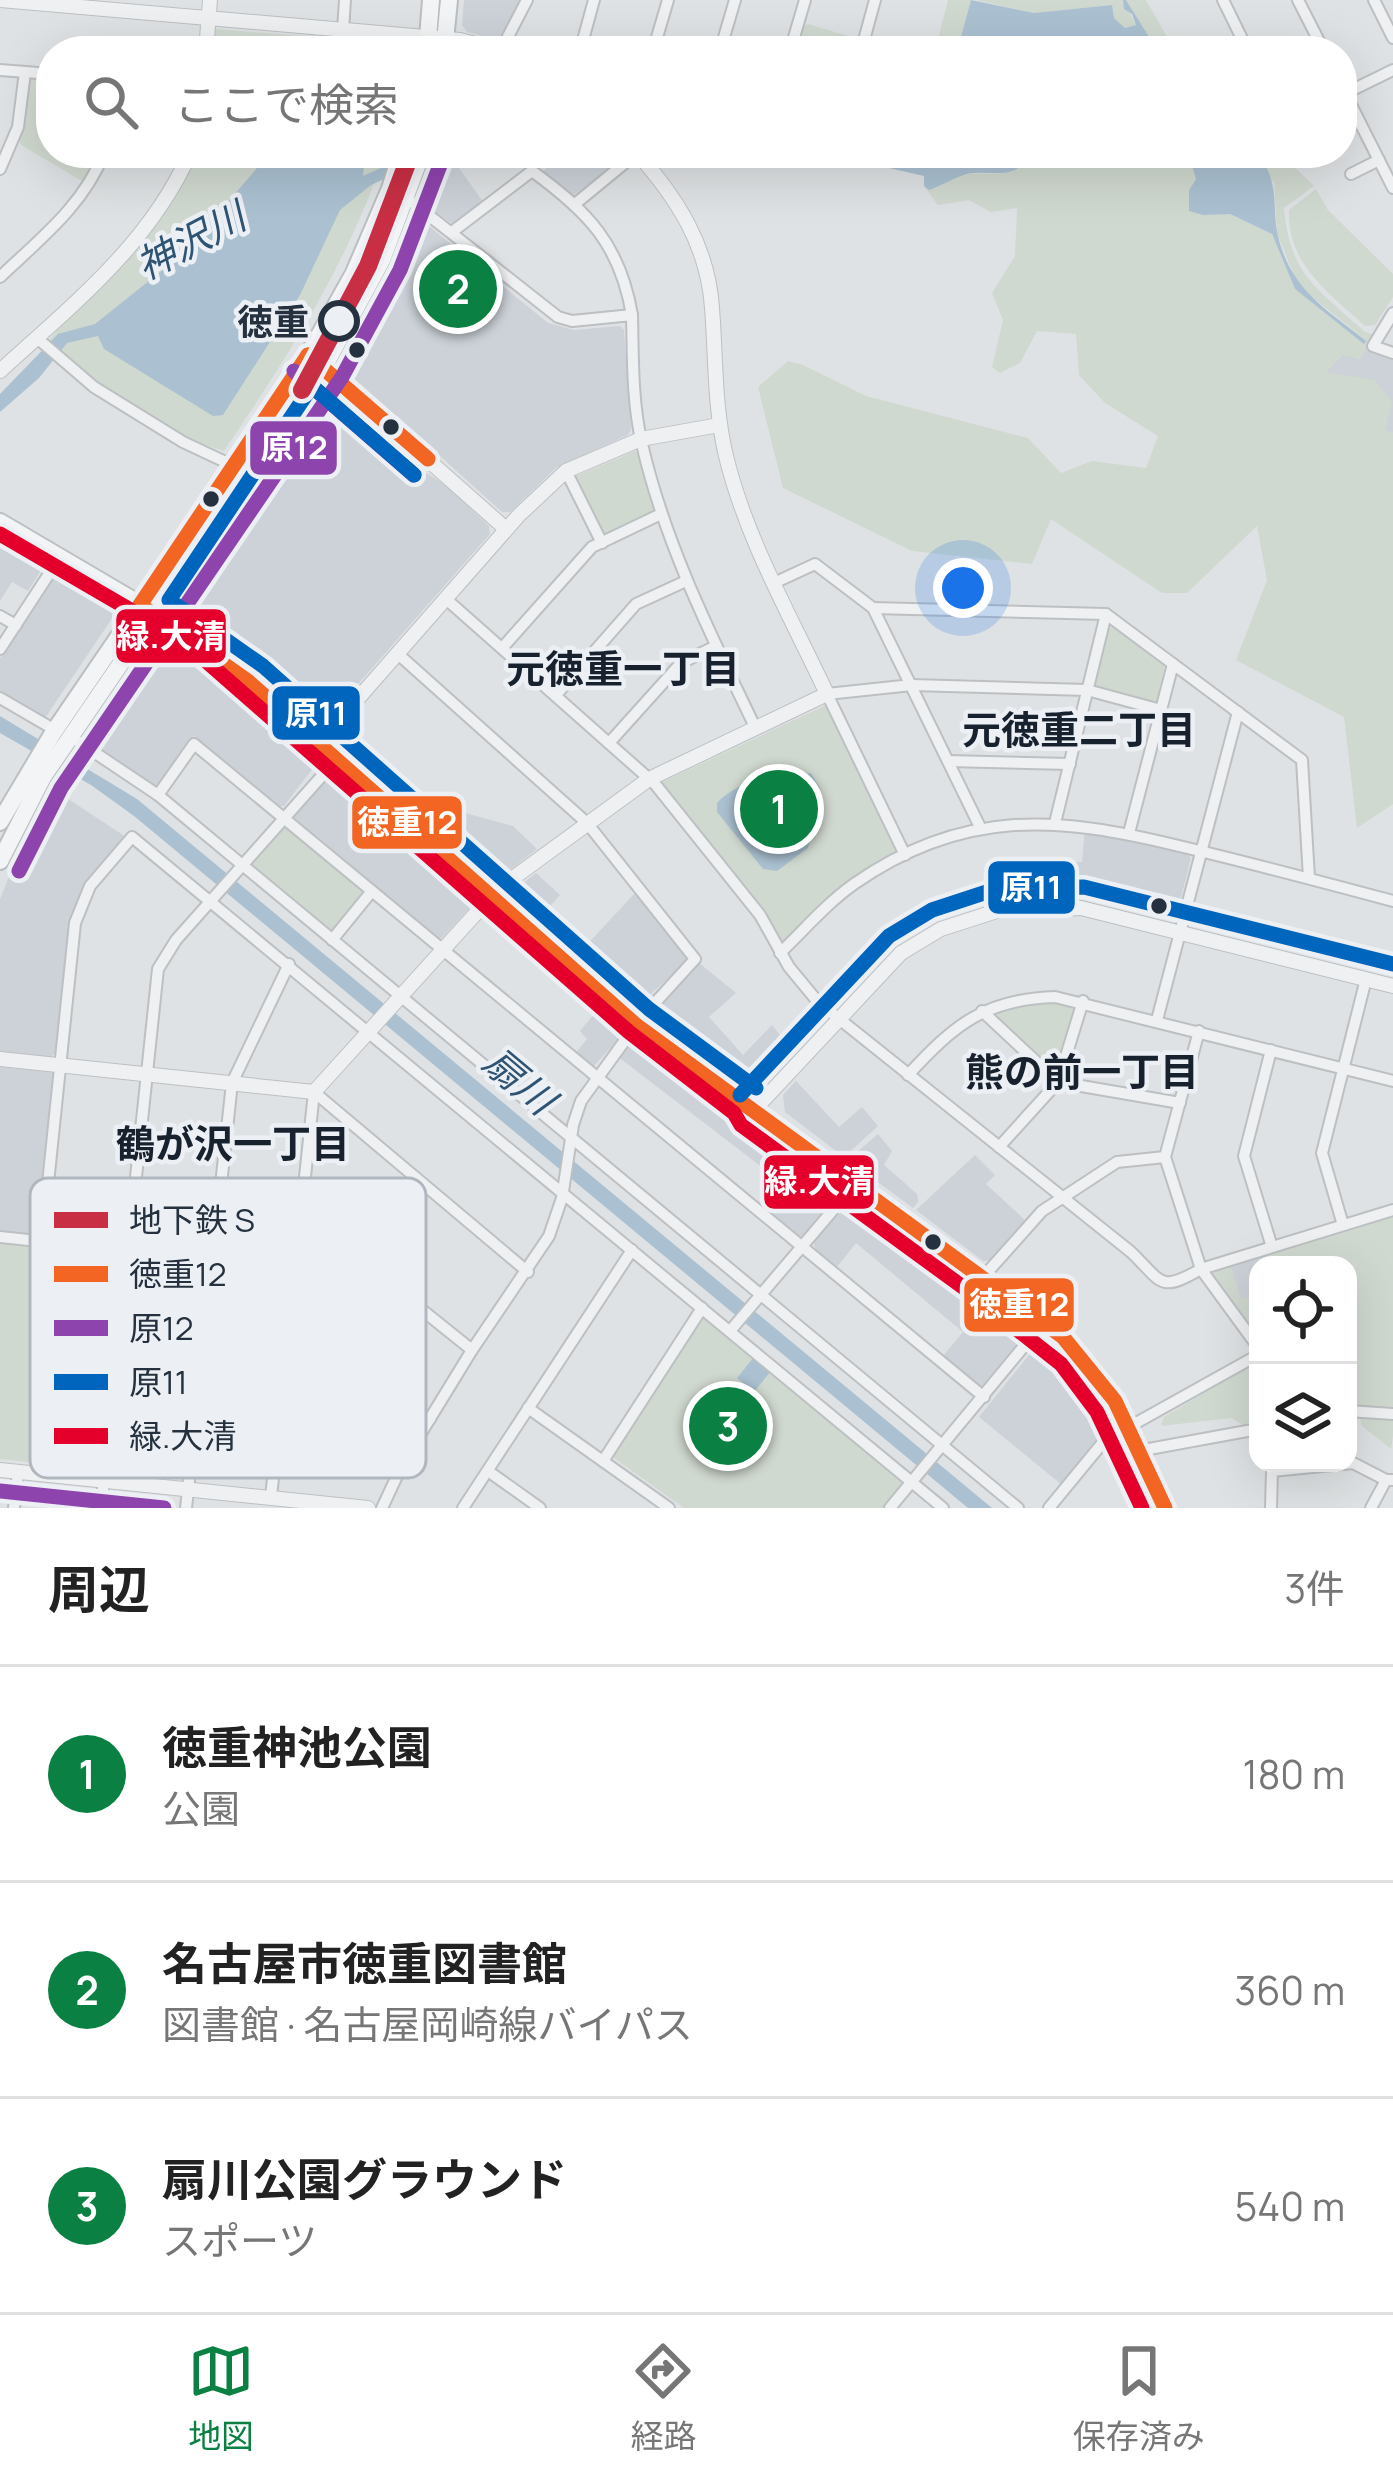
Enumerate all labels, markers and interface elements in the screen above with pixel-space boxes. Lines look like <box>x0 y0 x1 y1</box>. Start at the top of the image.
search box <box>36 36 1357 168</box>
icon: search <box>78 69 144 135</box>
text: ここで検索 <box>174 73 399 135</box>
water label: 神沢川 <box>126 187 258 291</box>
pin: 2 <box>419 244 497 334</box>
place label: 徳重 <box>237 297 309 346</box>
marker: 徳重 <box>320 302 358 340</box>
unlabelled marker <box>346 339 368 361</box>
unlabelled marker <box>380 416 402 438</box>
line badge: 原12 <box>248 419 339 477</box>
text: 原12 <box>260 424 328 469</box>
unlabelled marker <box>200 488 222 510</box>
your location <box>933 558 993 618</box>
line badge: 緑.大清 <box>114 607 228 665</box>
text: 緑.大清 <box>116 613 226 658</box>
district label: 元徳重一丁目 <box>506 641 740 695</box>
line badge: 原11 <box>270 684 362 742</box>
text: 原11 <box>285 690 347 735</box>
district label: 元徳重二丁目 <box>962 702 1196 756</box>
pin: 1 <box>740 764 818 854</box>
line badge: 徳重12 <box>350 794 464 851</box>
text: 徳重12 <box>357 799 457 844</box>
line badge: 原11 <box>986 859 1077 916</box>
text: 原11 <box>1000 864 1062 909</box>
unlabelled marker <box>1148 895 1170 917</box>
water label: 扇川 <box>473 1034 570 1128</box>
district label: 熊の前一丁目 <box>965 1044 1199 1098</box>
district label: 鶴が沢一丁目 <box>116 1116 350 1170</box>
line badge: 緑.大清 <box>762 1153 876 1211</box>
text: 緑.大清 <box>764 1158 874 1203</box>
legend <box>30 1178 426 1478</box>
text: 地下鉄 S <box>129 1197 255 1242</box>
unlabelled marker <box>922 1231 944 1253</box>
text: 徳重12 <box>129 1251 227 1296</box>
map controls <box>1249 1256 1357 1472</box>
button: locate <box>1249 1256 1357 1364</box>
line badge: 徳重12 <box>962 1276 1076 1334</box>
text: 徳重12 <box>969 1281 1069 1326</box>
text: 原12 <box>129 1305 194 1350</box>
text: 原11 <box>129 1359 188 1404</box>
button: layers <box>1249 1364 1357 1472</box>
pin: 3 <box>689 1381 767 1471</box>
text: 緑.大清 <box>129 1413 236 1458</box>
text: 周辺 <box>48 1554 150 1623</box>
text: 3件 <box>1284 1561 1345 1615</box>
text: 徳重神池公園 <box>162 1716 432 1778</box>
text: 1 <box>78 1747 96 1801</box>
text: 180 m <box>1242 1747 1345 1801</box>
text: 公園 <box>162 1781 240 1835</box>
text: 名古屋市徳重図書館 <box>162 1932 567 1994</box>
text: 2 <box>75 1963 99 2017</box>
text: 360 m <box>1235 1963 1345 2017</box>
text: 図書館 · 名古屋岡崎線バイパス <box>162 1997 693 2051</box>
text: 扇川公園グラウンド <box>162 2148 567 2210</box>
text: 3 <box>76 2179 98 2233</box>
text: 540 m <box>1235 2179 1345 2233</box>
text: スポーツ <box>162 2213 317 2267</box>
tab: 地図 <box>188 2338 254 2458</box>
tab: 経路 <box>630 2338 696 2458</box>
tab: 保存済み <box>1073 2338 1205 2458</box>

